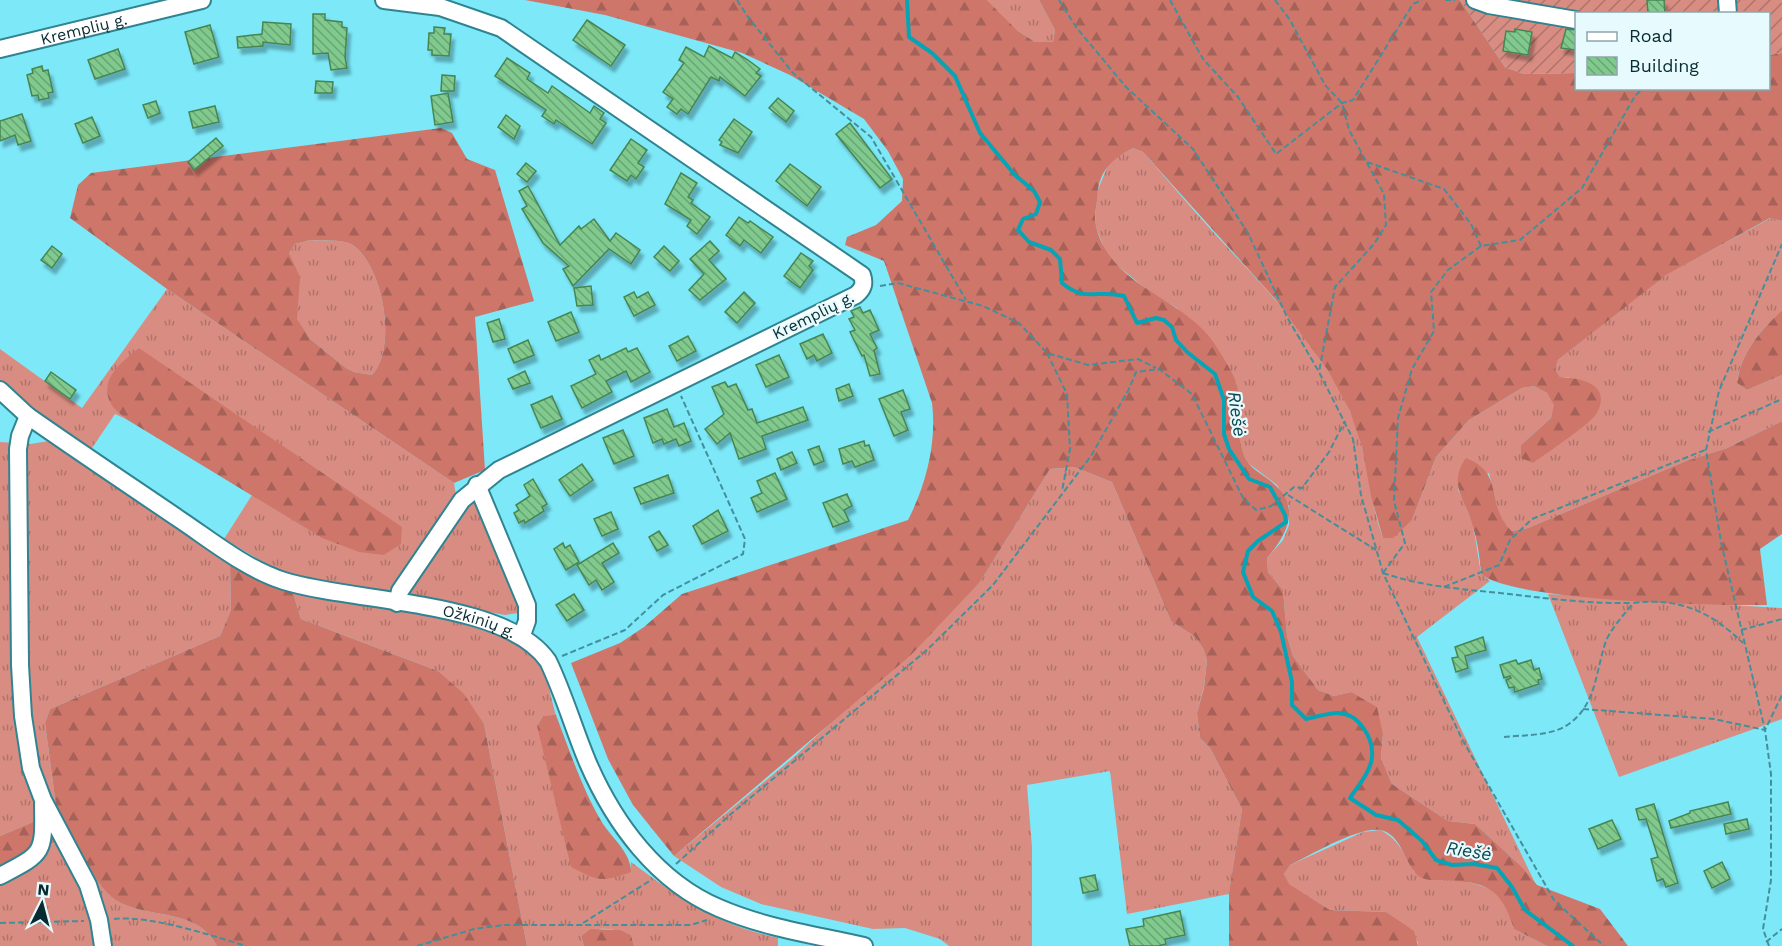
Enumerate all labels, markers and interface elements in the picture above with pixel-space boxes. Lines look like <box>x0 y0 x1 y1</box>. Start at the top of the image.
street label: Kremplių g. <box>38 10 129 49</box>
legend <box>1575 12 1770 90</box>
text: Road <box>1629 25 1673 46</box>
text: Building <box>1629 55 1699 76</box>
street label: Kremplių g. <box>769 288 857 343</box>
water label: Riešė <box>1224 390 1251 438</box>
street label: Ožkinių g. <box>441 601 519 642</box>
water label: Riešė <box>1445 837 1493 864</box>
north arrow <box>12 874 72 934</box>
text: N <box>37 880 50 900</box>

